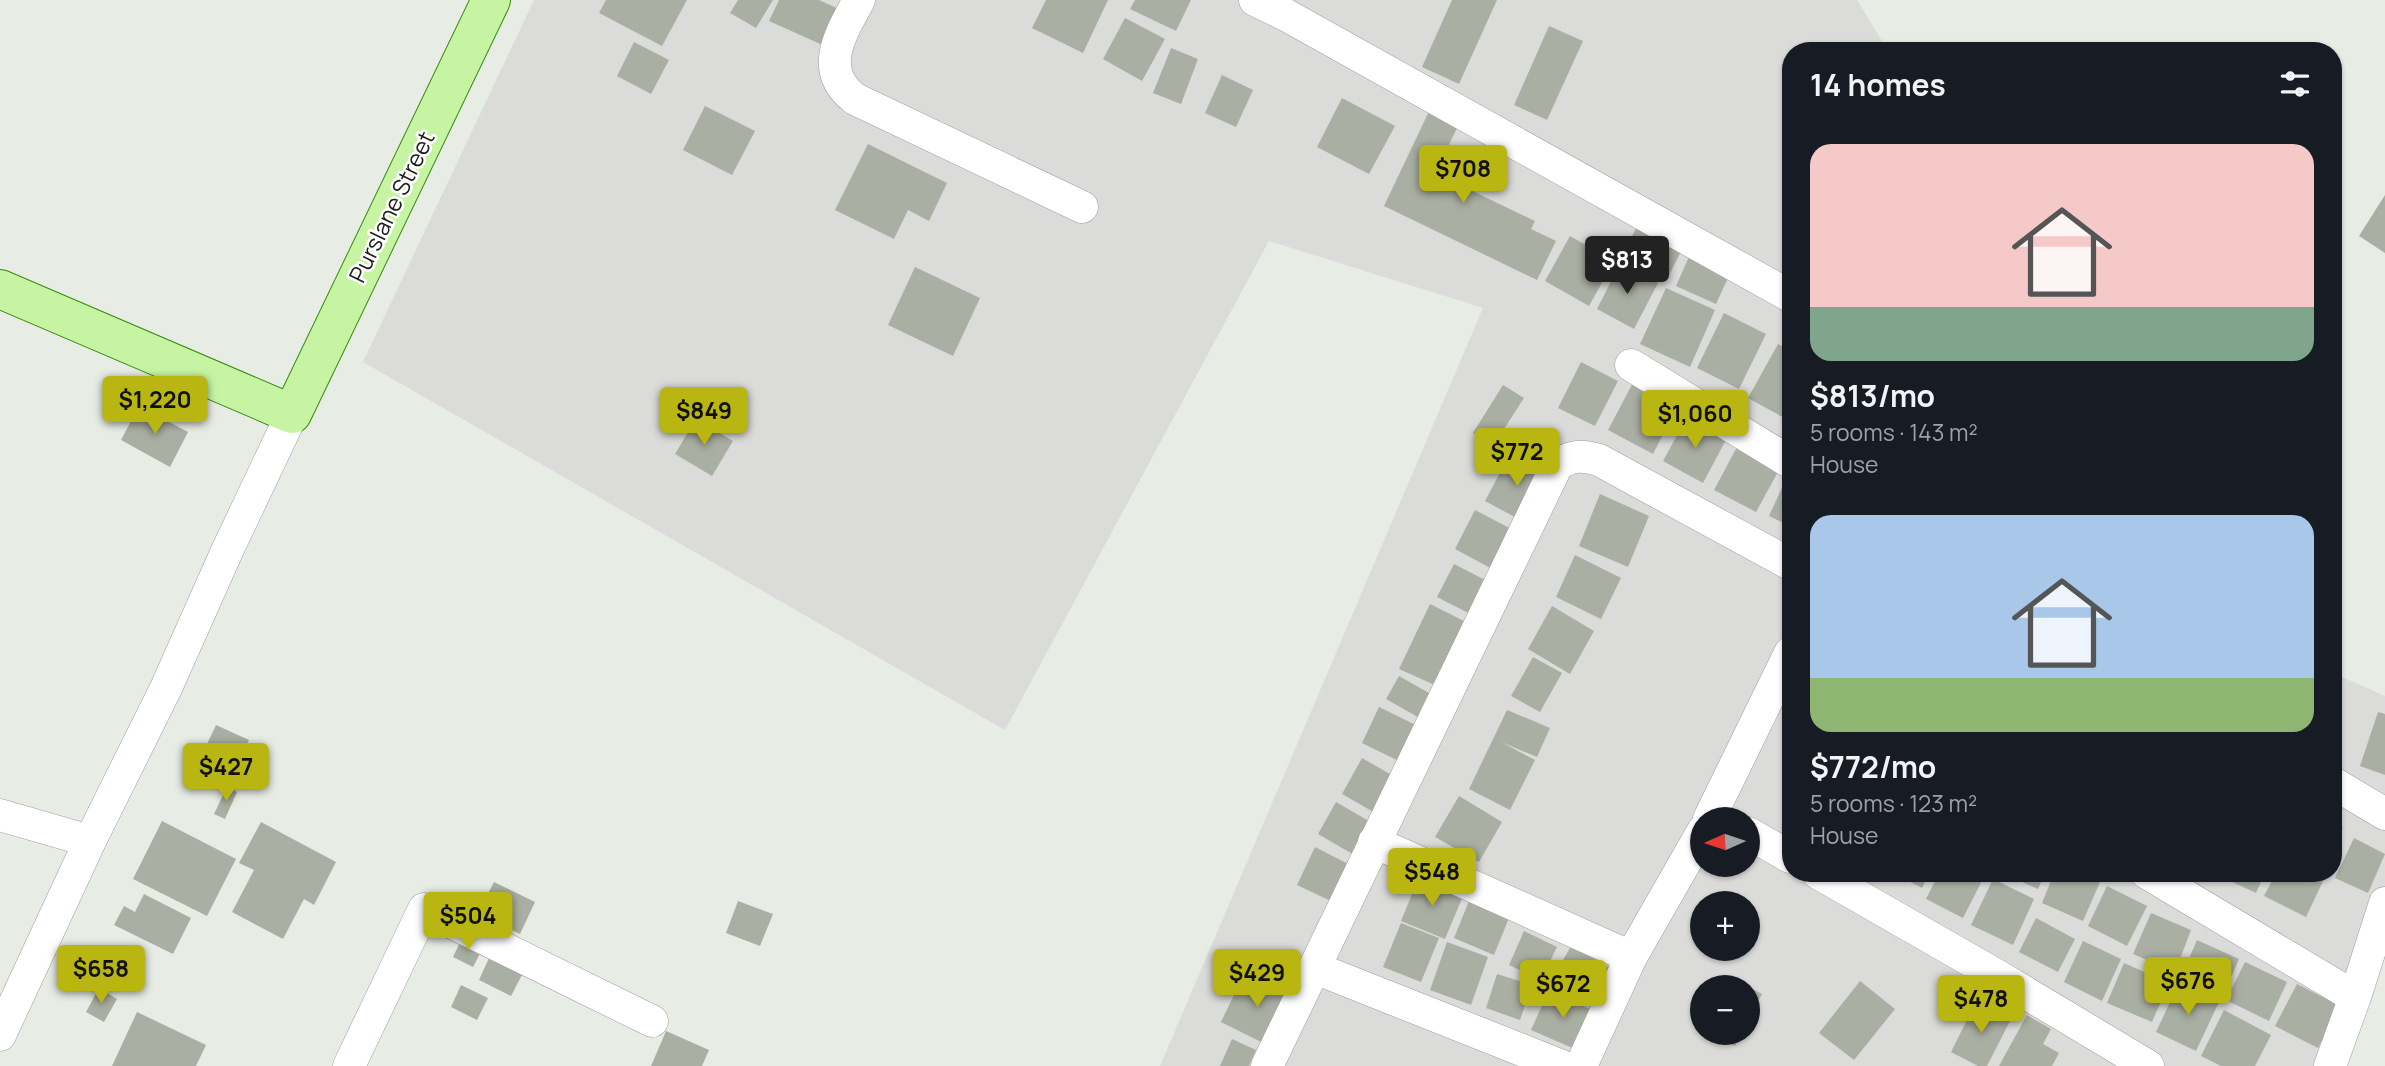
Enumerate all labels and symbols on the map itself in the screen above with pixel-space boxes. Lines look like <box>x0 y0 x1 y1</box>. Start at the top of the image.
street label: Purslane Street <box>341 125 442 288</box>
pin: $708 <box>1422 146 1504 205</box>
pin: $813 <box>1586 236 1668 296</box>
pin: $1,220 <box>98 376 212 436</box>
pin: $849 <box>663 388 745 447</box>
pin: $1,060 <box>1638 391 1752 450</box>
pin: $772 <box>1476 428 1558 488</box>
pin: $427 <box>185 744 267 803</box>
north arrow <box>1690 807 1760 877</box>
pin: $548 <box>1391 848 1473 908</box>
pin: $504 <box>427 892 509 952</box>
pin: $658 <box>60 946 142 1005</box>
pin: $429 <box>1216 950 1298 1009</box>
pin: $676 <box>2147 958 2229 1017</box>
pin: $672 <box>1522 960 1604 1020</box>
pin: $478 <box>1940 976 2022 1035</box>

